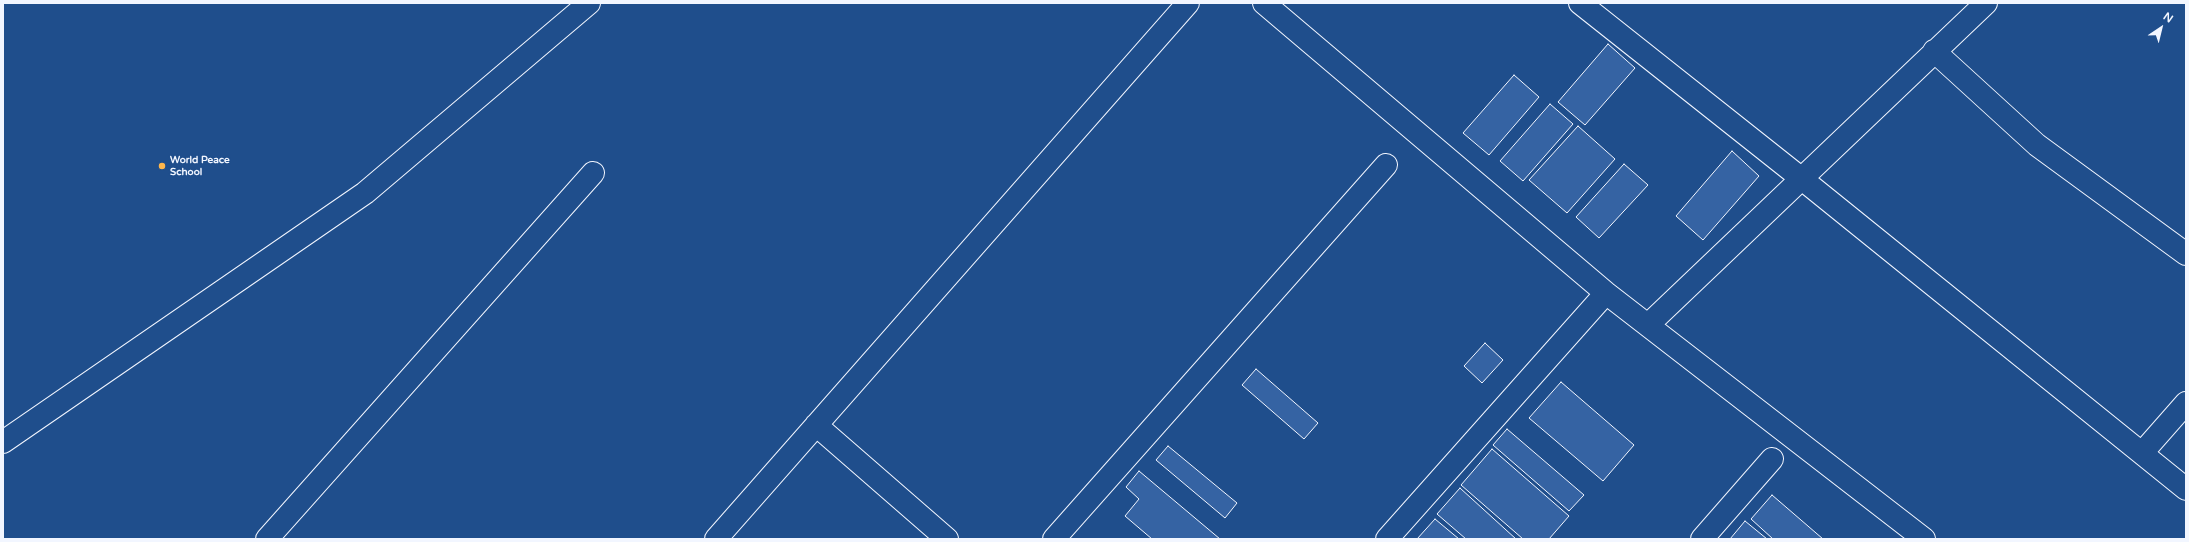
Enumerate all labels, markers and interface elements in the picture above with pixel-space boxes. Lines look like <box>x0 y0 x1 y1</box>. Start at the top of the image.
north arrow <box>2141 8 2181 48</box>
text: N <box>2161 10 2176 26</box>
place label: World Peace School <box>170 154 230 178</box>
marker: World Peace School <box>157 161 167 171</box>

